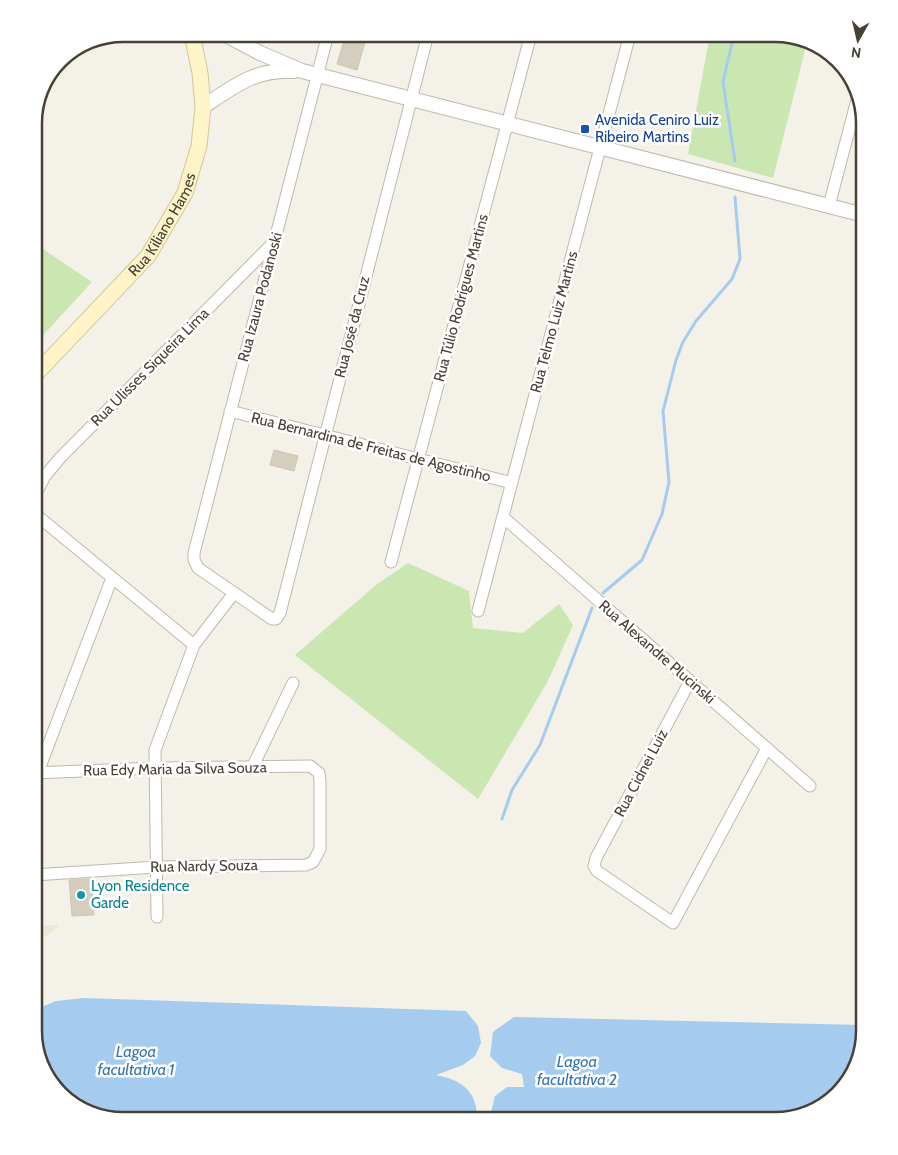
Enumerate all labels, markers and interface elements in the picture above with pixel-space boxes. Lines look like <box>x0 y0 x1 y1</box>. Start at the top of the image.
north arrow <box>833 15 883 65</box>
text: N <box>850 43 862 62</box>
place label: Avenida Ceniro Luiz Ribeiro Martins <box>595 111 719 146</box>
marker: Avenida Ceniro Luiz Ribeiro Martins <box>579 123 591 135</box>
street label: Rua Kiliano Hames <box>125 171 199 280</box>
street label: Rua Túlio Rodrigues Martins <box>430 212 492 384</box>
street label: Rua Izaura Podanoski <box>234 230 286 364</box>
street label: Rua Telmo Luiz Martins <box>526 249 582 395</box>
street label: Rua José da Cruz <box>331 274 373 380</box>
street label: Rua Ulisses Siqueira Lima <box>87 304 213 430</box>
street label: Rua Bernardina de Freitas de Agostinho <box>249 408 493 486</box>
street label: Rua Alexandre Plucinski <box>595 597 719 707</box>
street label: Rua Cidnei Luiz <box>610 726 672 820</box>
street label: Rua Edy Maria da Silva Souza <box>83 758 268 780</box>
street label: Rua Nardy Souza <box>150 856 259 876</box>
place label: Lyon Residence Garde <box>91 877 190 912</box>
marker: Lyon Residence Garde <box>75 889 87 901</box>
water label: Lagoa facultativa 1 <box>97 1042 175 1079</box>
water label: Lagoa facultativa 2 <box>537 1052 617 1089</box>

